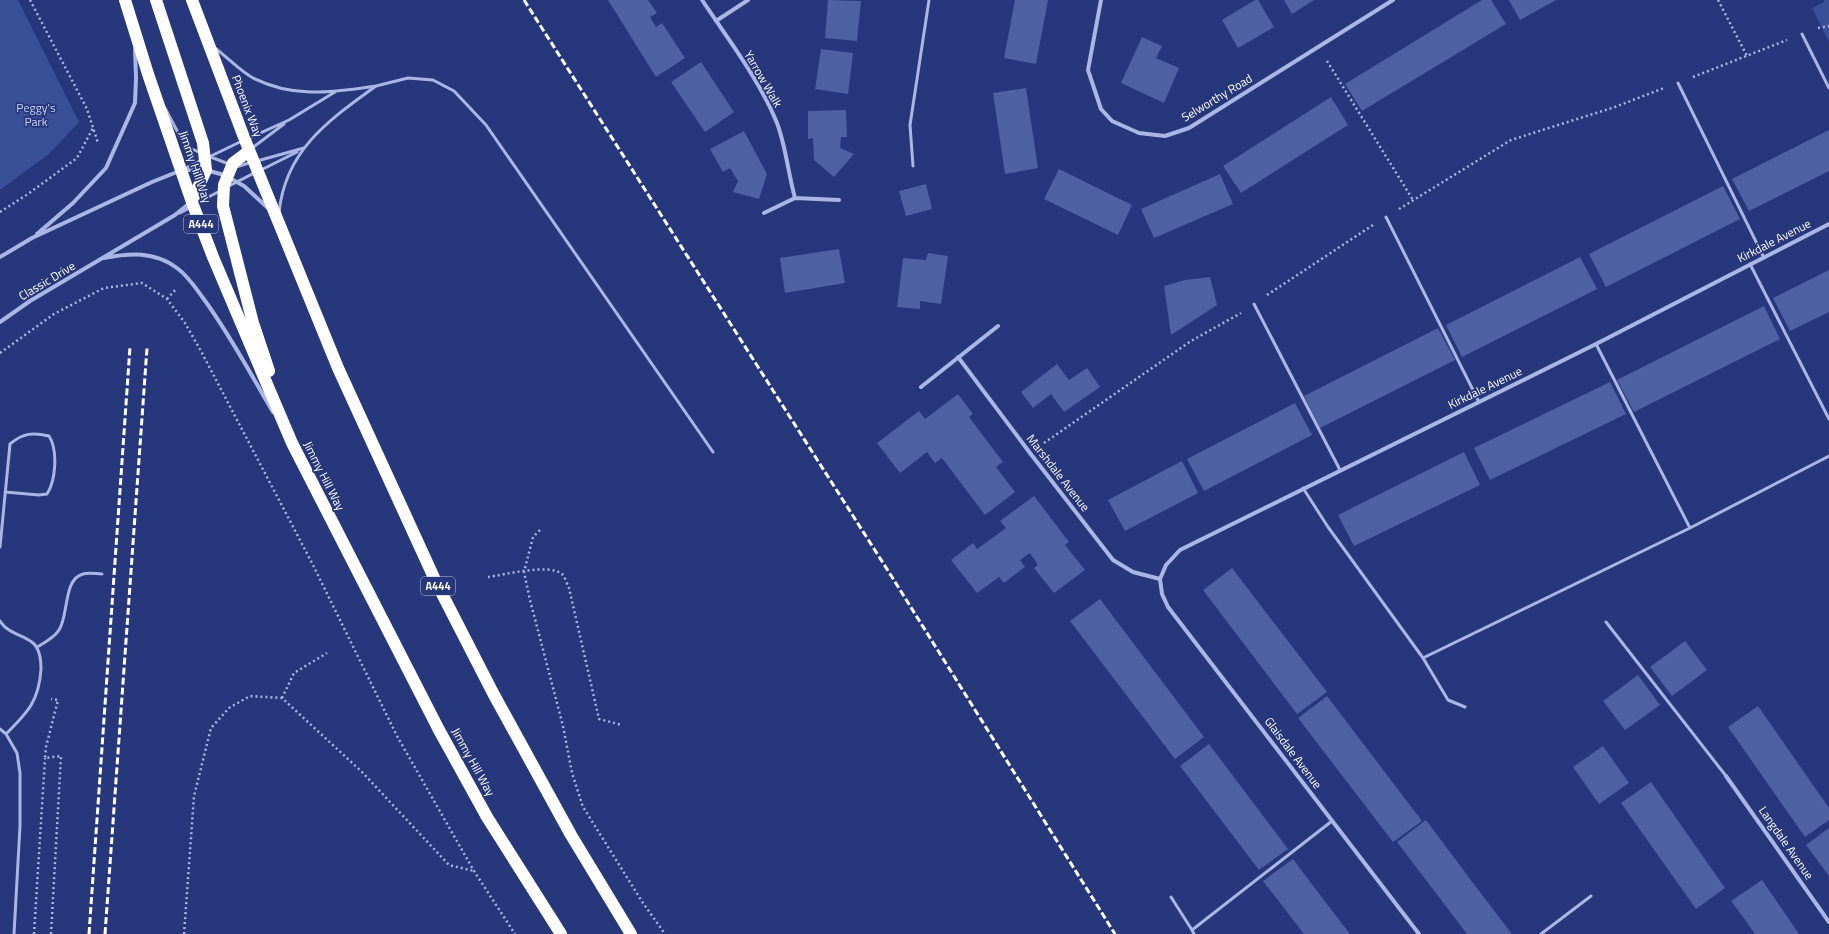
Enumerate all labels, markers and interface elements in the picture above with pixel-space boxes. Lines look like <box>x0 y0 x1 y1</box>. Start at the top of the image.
street label: Yarrow Walk <box>739 47 788 111</box>
street label: Selworthy Road <box>1178 69 1256 126</box>
street label: Phoenix Way <box>227 72 268 140</box>
park label: Peggy's Park <box>16 98 56 131</box>
street label: Jimmy Hill Way <box>174 128 217 206</box>
street label: Kirkdale Avenue <box>1734 214 1814 267</box>
road number: A444 <box>184 215 218 233</box>
street label: Classic Drive <box>15 256 79 305</box>
street label: Kirkdale Avenue <box>1444 361 1525 414</box>
street label: Marshdale Avenue <box>1022 430 1095 515</box>
street label: Jimmy Hill Way <box>299 438 350 514</box>
road number: A444 <box>421 577 455 595</box>
street label: Glaisdale Avenue <box>1260 713 1327 793</box>
street label: Jimmy Hill Way <box>447 724 500 800</box>
street label: Langdale Avenue <box>1754 802 1819 883</box>

